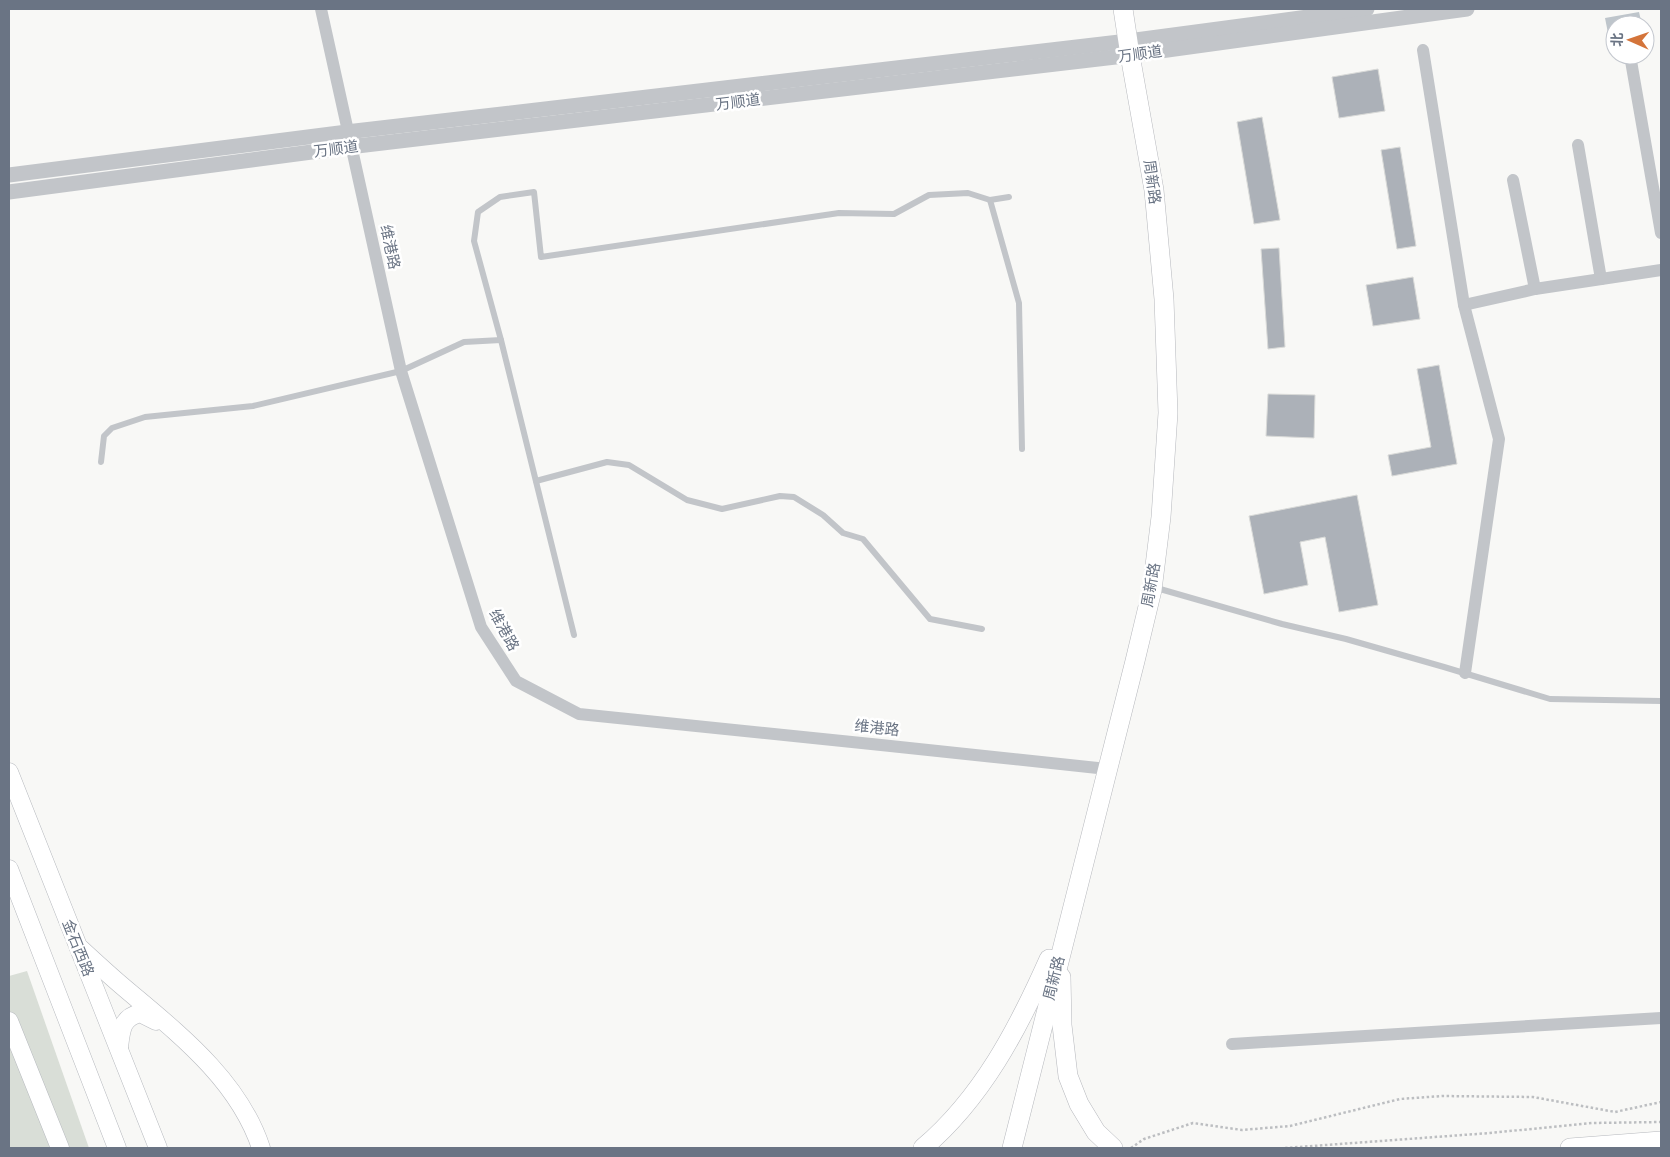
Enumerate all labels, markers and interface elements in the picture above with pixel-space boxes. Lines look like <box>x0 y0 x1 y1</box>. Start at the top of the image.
north arrow <box>1605 15 1655 65</box>
text: 北 <box>1607 32 1626 47</box>
street label: 万顺道 <box>1116 40 1164 66</box>
street label: 万顺道 <box>714 88 761 114</box>
street label: 万顺道 <box>312 135 359 161</box>
street label: 周新路 <box>1140 158 1166 206</box>
street label: 维港路 <box>377 223 405 271</box>
street label: 周新路 <box>1136 561 1164 609</box>
street label: 维港路 <box>485 605 525 654</box>
street label: 维港路 <box>854 715 901 739</box>
street label: 金石西路 <box>58 916 99 979</box>
street label: 周新路 <box>1038 953 1068 1002</box>

